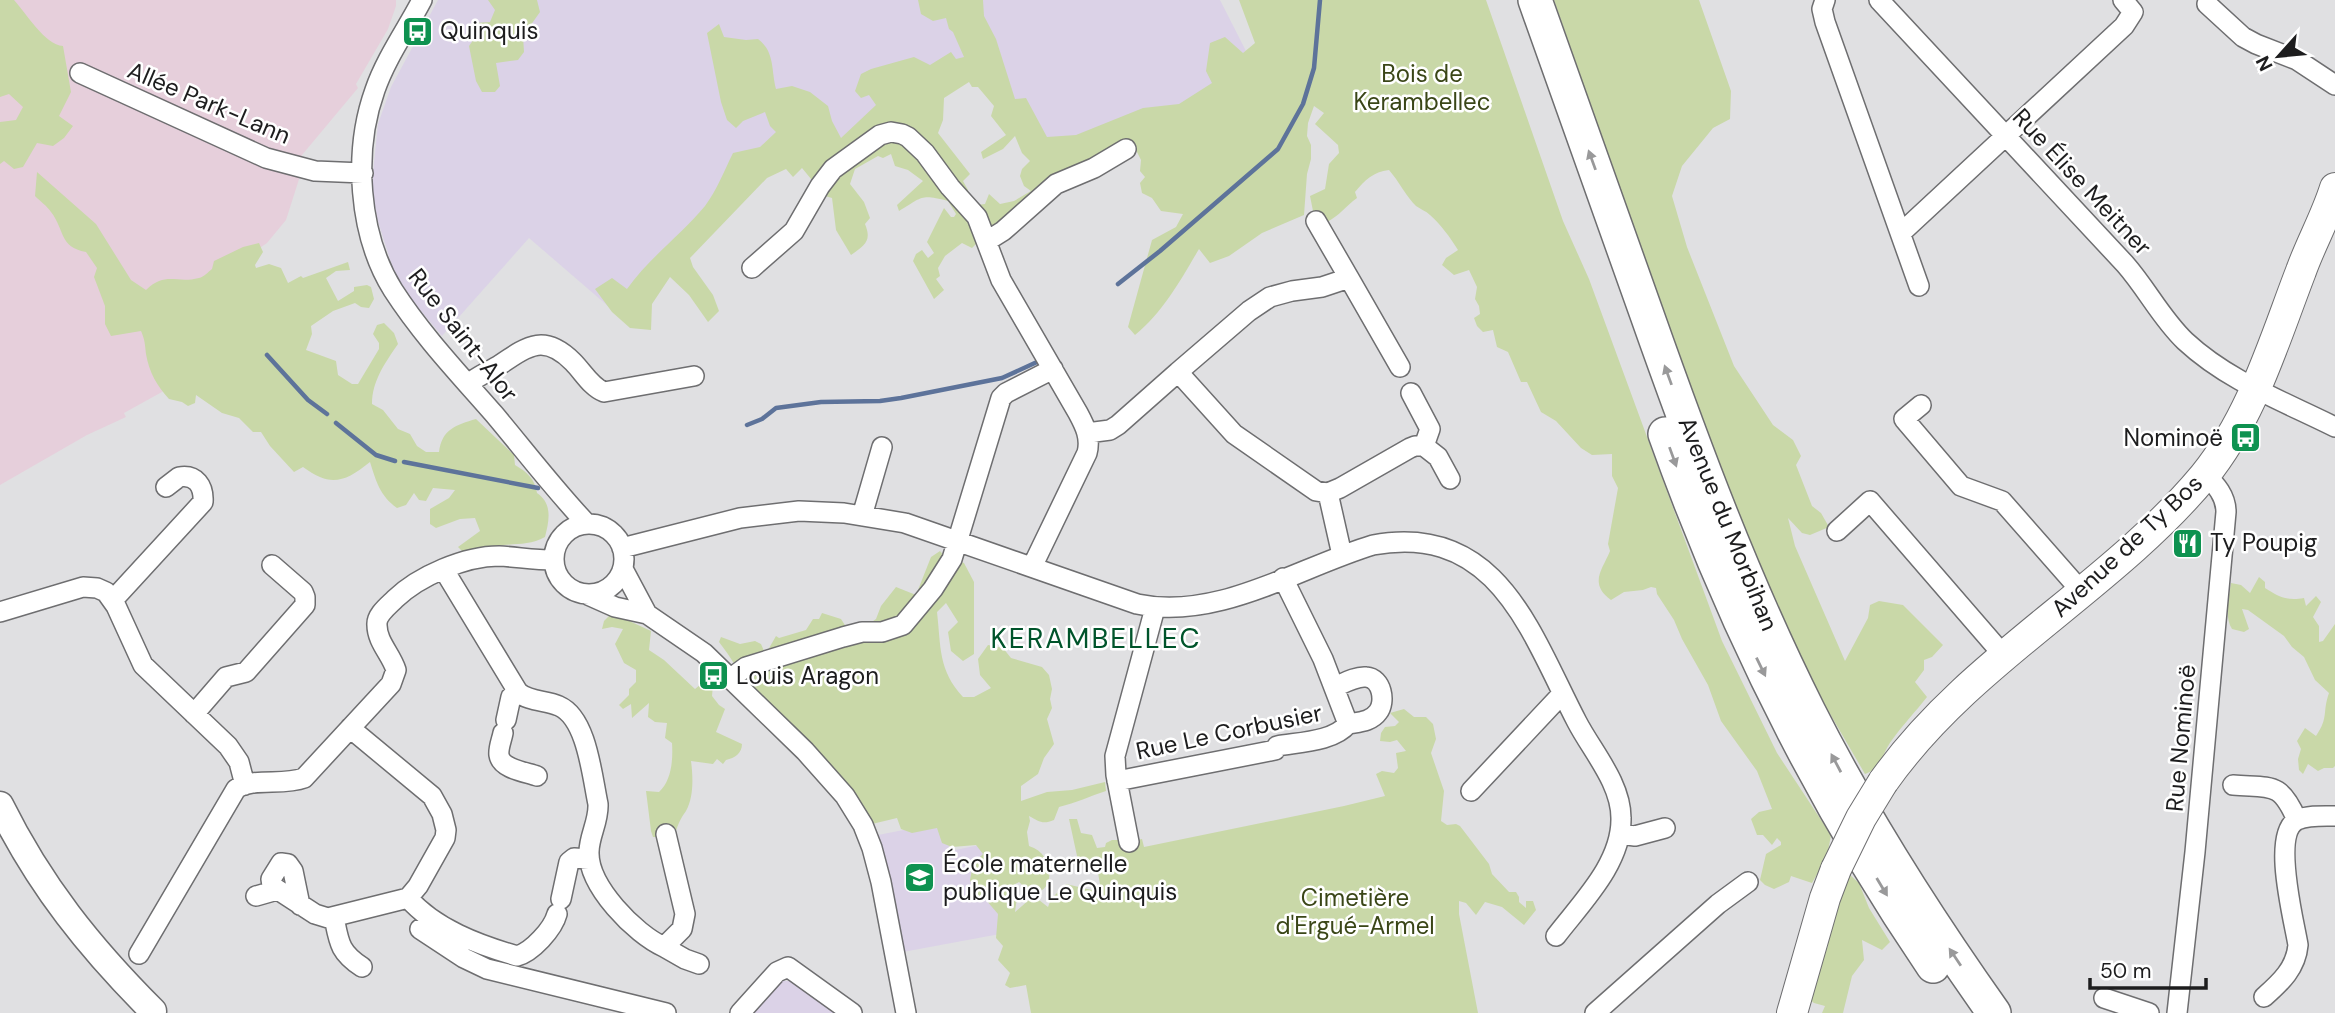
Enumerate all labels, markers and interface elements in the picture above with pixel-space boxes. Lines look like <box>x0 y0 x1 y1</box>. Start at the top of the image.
bus stop icon: Quinquis <box>400 14 434 48</box>
place label: Quinquis <box>440 15 538 46</box>
north arrow <box>2244 21 2314 91</box>
text: N <box>2250 52 2279 75</box>
street label: Allée Park-Lann <box>123 54 295 151</box>
park label: Bois de Kerambellec <box>1354 58 1490 117</box>
street label: Rue Élise Meitner <box>2006 102 2159 262</box>
one-way arrow <box>1586 150 1597 171</box>
street label: Rue Saint-Alor <box>402 262 525 408</box>
one-way arrow <box>1663 364 1674 385</box>
street label: Avenue du Morbihan <box>1671 412 1786 635</box>
bus stop icon: Nominoë <box>2229 421 2263 455</box>
place label: Nominoë <box>2123 422 2223 453</box>
one-way arrow <box>1668 446 1679 467</box>
street label: Avenue de Ty Bos <box>2045 468 2209 624</box>
restaurant icon: Ty Poupig <box>2170 526 2204 560</box>
place label: Ty Poupig <box>2210 527 2317 558</box>
district label: KERAMBELLEC <box>990 620 1202 657</box>
one-way arrow <box>1755 656 1766 677</box>
bus stop icon: Louis Aragon <box>696 659 730 693</box>
place label: Louis Aragon <box>736 660 879 691</box>
street label: Rue Nominoë <box>2159 663 2202 813</box>
street label: Rue Le Corbusier <box>1133 697 1325 766</box>
one-way arrow <box>1830 753 1842 773</box>
place label: École maternelle publique Le Quinquis <box>943 848 1177 907</box>
school or university icon: École maternelle publique Le Quinquis <box>903 861 937 895</box>
one-way arrow <box>1875 878 1888 897</box>
park label: Cimetière d'Ergué-Armel <box>1275 882 1435 941</box>
scale bar <box>2090 946 2206 990</box>
one-way arrow <box>1948 948 1962 966</box>
text: 50 m <box>2100 957 2151 985</box>

